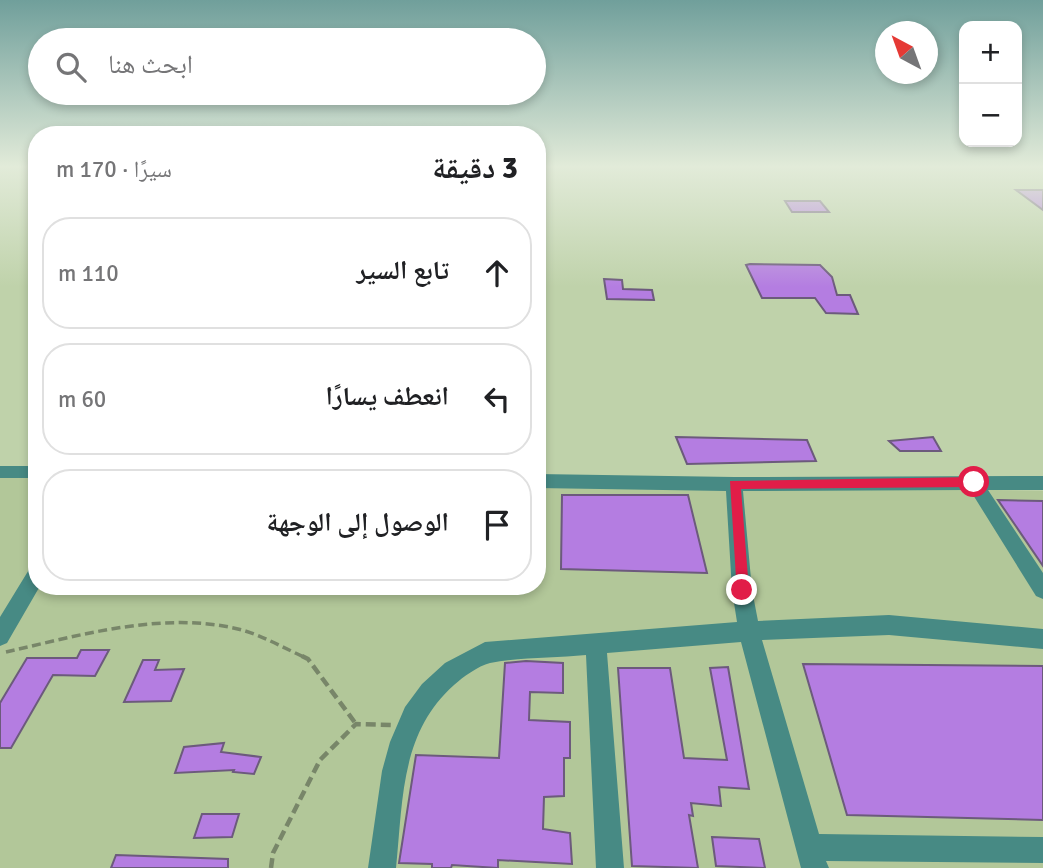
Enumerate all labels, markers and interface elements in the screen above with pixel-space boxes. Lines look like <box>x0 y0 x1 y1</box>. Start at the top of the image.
north arrow <box>875 21 938 84</box>
map controls <box>959 21 1022 147</box>
button: + <box>959 21 1022 84</box>
search box <box>28 28 546 105</box>
icon: search <box>52 48 90 86</box>
text: ابحث هنا <box>108 49 193 81</box>
button: − <box>959 84 1022 147</box>
text: 3 دقيقة <box>432 150 518 187</box>
text: سيرًا · 170 m <box>56 155 172 184</box>
icon: ahead <box>478 254 516 292</box>
text: تابع السير <box>357 255 449 287</box>
text: 110 m <box>58 259 119 288</box>
icon: left <box>478 380 516 418</box>
text: انعطف يسارًا <box>325 381 449 413</box>
text: 60 m <box>58 385 106 414</box>
route start <box>958 466 989 497</box>
icon: arrive <box>478 506 516 544</box>
text: الوصول إلى الوجهة <box>267 507 449 539</box>
route end <box>726 574 757 605</box>

